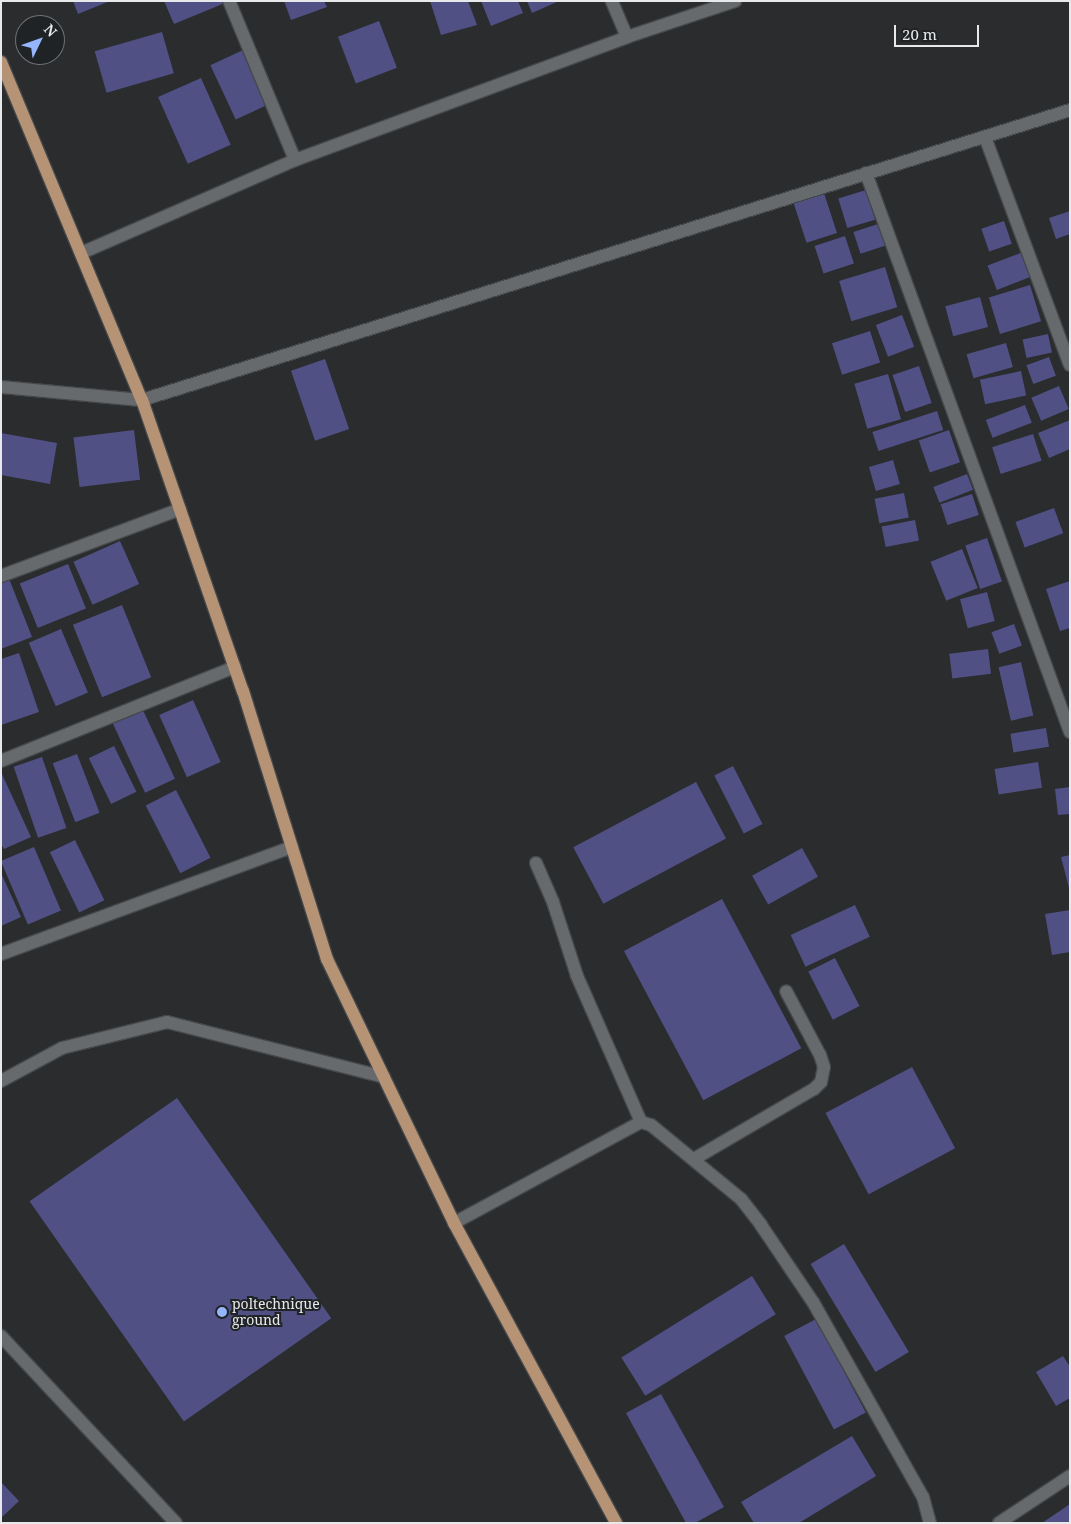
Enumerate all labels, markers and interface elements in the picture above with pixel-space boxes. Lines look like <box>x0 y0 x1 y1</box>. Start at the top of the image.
north arrow <box>15 15 65 65</box>
scale bar <box>896 15 981 47</box>
text: N <box>40 20 62 41</box>
text: 20 m <box>902 24 937 44</box>
place label: poltechnique ground <box>232 1296 320 1328</box>
marker: poltechnique ground <box>216 1306 228 1318</box>

